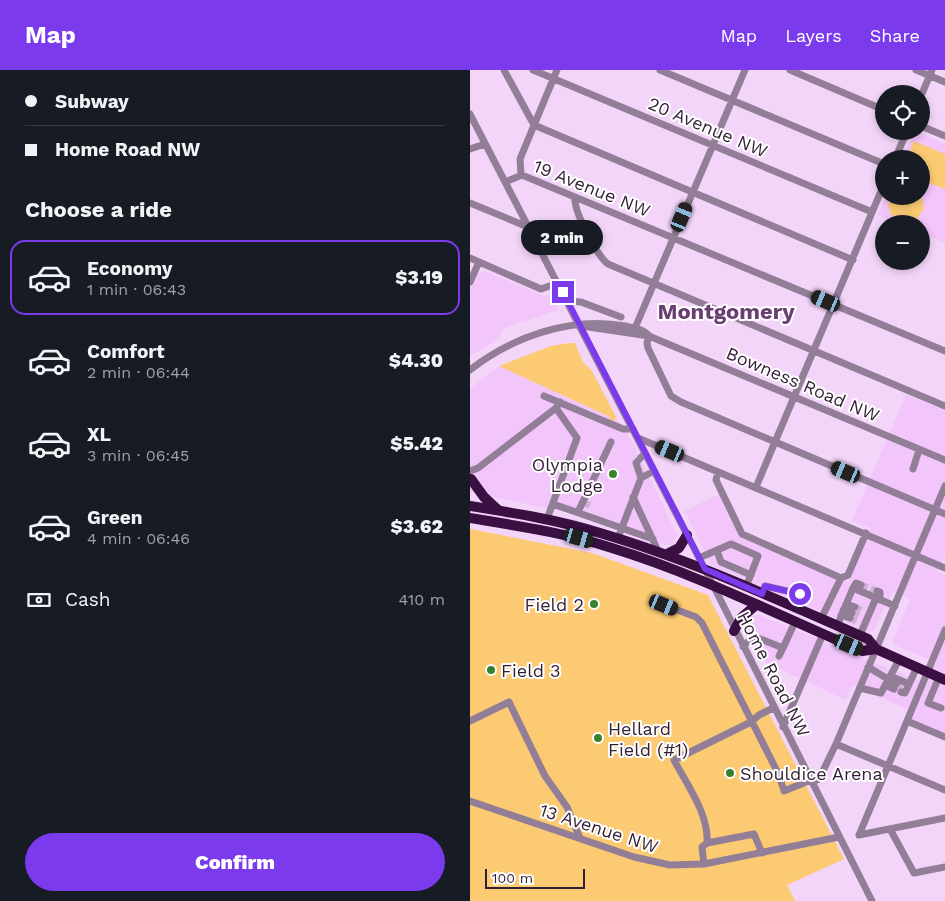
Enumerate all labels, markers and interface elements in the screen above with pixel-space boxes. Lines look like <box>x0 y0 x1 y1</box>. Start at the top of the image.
text: Map <box>25 21 76 49</box>
text: Map <box>720 25 757 46</box>
text: Layers <box>785 25 842 46</box>
text: Share <box>870 25 920 46</box>
map controls <box>875 85 930 270</box>
button: locate <box>875 85 930 140</box>
text: Subway <box>55 90 129 113</box>
street label: 20 Avenue NW <box>645 92 771 162</box>
text: Home Road NW <box>55 138 200 161</box>
button: + <box>875 150 930 205</box>
street label: 19 Avenue NW <box>531 155 653 221</box>
text: Choose a ride <box>25 197 172 222</box>
car <box>669 200 694 234</box>
button: − <box>875 215 930 270</box>
callout: 2 min <box>522 220 604 254</box>
text: 2 min <box>540 228 584 247</box>
icon: car <box>27 255 72 300</box>
text: Economy <box>87 257 172 280</box>
text: $3.19 <box>395 266 443 289</box>
text: 1 min · 06:43 <box>87 280 186 299</box>
route end <box>552 281 574 303</box>
car <box>809 288 842 314</box>
district label: Montgomery <box>657 299 795 324</box>
icon: car <box>27 338 72 383</box>
text: Comfort <box>87 340 165 363</box>
street label: Bowness Road NW <box>723 342 883 426</box>
text: $4.30 <box>389 349 443 372</box>
text: 2 min · 06:44 <box>87 363 190 382</box>
icon: car <box>27 421 72 466</box>
text: XL <box>87 423 111 446</box>
text: $5.42 <box>390 432 443 455</box>
car <box>653 438 686 464</box>
text: 3 min · 06:45 <box>87 446 189 465</box>
place label: Olympia Lodge <box>532 454 603 496</box>
car <box>829 459 862 485</box>
marker: Olympia Lodge <box>607 468 619 480</box>
icon: car <box>27 504 72 549</box>
text: Green <box>87 506 143 529</box>
text: $3.62 <box>391 515 443 538</box>
car <box>562 527 595 549</box>
text: 4 min · 06:46 <box>87 529 190 548</box>
route start <box>789 583 811 605</box>
icon: cash <box>25 586 53 614</box>
text: Cash <box>65 588 111 611</box>
text: 410 m <box>399 590 445 609</box>
car <box>647 592 680 618</box>
place label: Field 2 <box>524 594 584 615</box>
marker: Field 2 <box>588 598 600 610</box>
street label: Home Road NW <box>733 608 815 740</box>
car <box>832 632 865 658</box>
place label: Field 3 <box>501 660 561 681</box>
marker: Field 3 <box>485 664 497 676</box>
place label: Hellard Field (#1) <box>608 718 688 760</box>
marker: Hellard Field (#1) <box>592 732 604 744</box>
place label: Shouldice Arena <box>740 763 883 784</box>
marker: Shouldice Arena <box>724 767 736 779</box>
street label: 13 Avenue NW <box>537 799 661 857</box>
button: Confirm <box>25 833 445 891</box>
scale bar <box>485 866 585 889</box>
text: 100 m <box>492 870 533 886</box>

